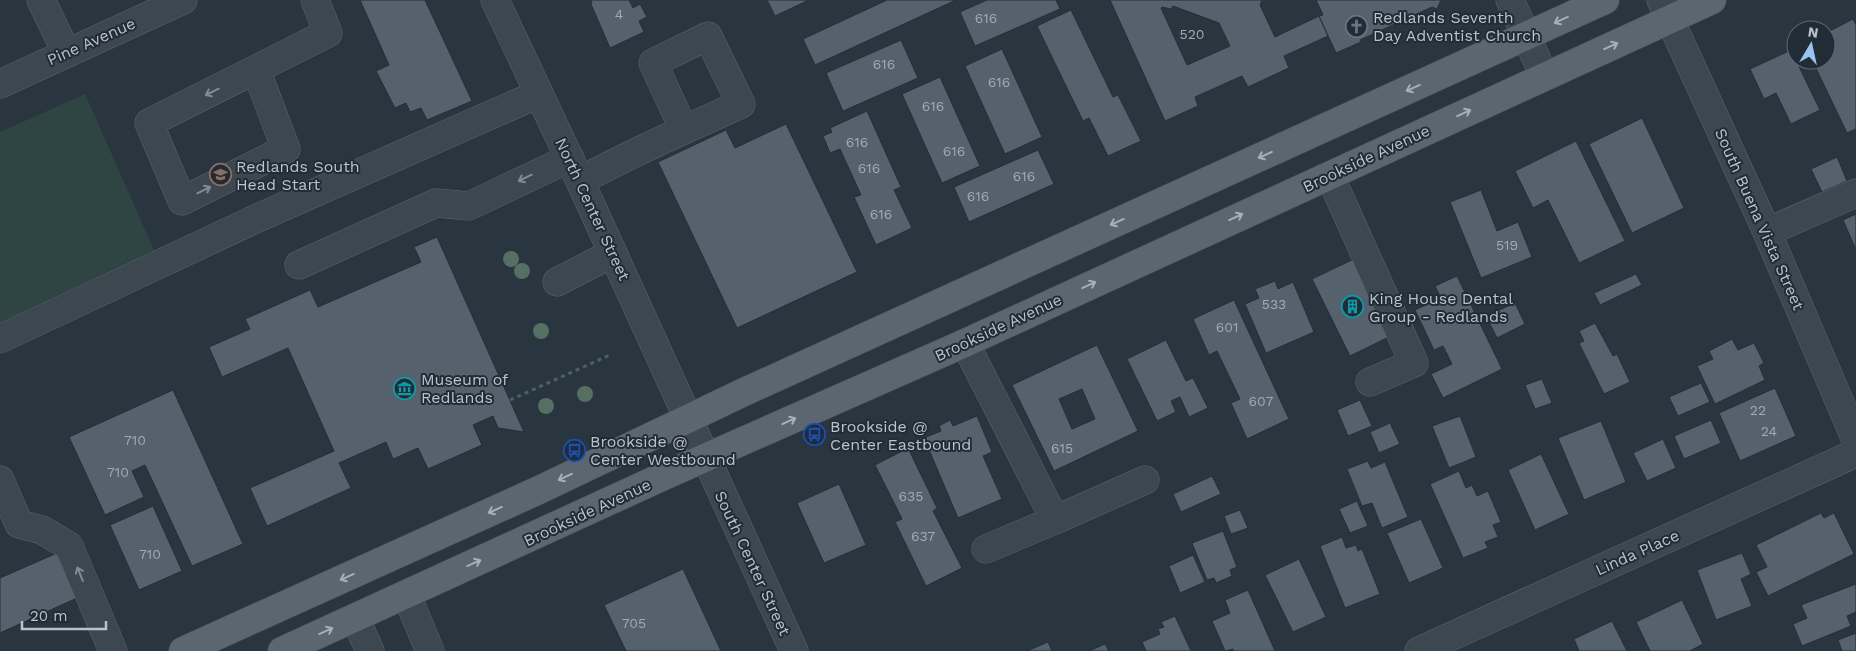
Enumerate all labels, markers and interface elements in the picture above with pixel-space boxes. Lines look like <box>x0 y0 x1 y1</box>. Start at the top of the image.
house number: 4 <box>615 6 623 22</box>
place label: Redlands Seventh Day Adventist Church <box>1373 8 1541 45</box>
house number: 616 <box>975 10 997 26</box>
street label: Pine Avenue <box>44 14 138 69</box>
church icon: Redlands Seventh Day Adventist Church <box>1345 14 1369 38</box>
one-way arrow <box>1554 16 1569 26</box>
north arrow <box>1786 20 1836 70</box>
text: N <box>1807 23 1819 41</box>
house number: 520 <box>1179 26 1205 42</box>
one-way arrow <box>1603 40 1618 50</box>
house number: 616 <box>873 56 895 72</box>
house number: 616 <box>988 74 1010 90</box>
one-way arrow <box>1406 83 1421 93</box>
one-way arrow <box>205 87 220 97</box>
house number: 616 <box>922 98 944 114</box>
one-way arrow <box>1456 108 1471 117</box>
street label: Brookside Avenue <box>1300 121 1433 196</box>
street label: South Buena Vista Street <box>1711 125 1808 313</box>
house number: 616 <box>846 134 868 150</box>
street label: North Center Street <box>551 135 634 284</box>
house number: 616 <box>943 143 965 159</box>
one-way arrow <box>1258 150 1273 160</box>
place label: Redlands South Head Start <box>236 157 360 194</box>
house number: 616 <box>858 160 880 176</box>
school or university icon: Redlands South Head Start <box>208 163 232 187</box>
house number: 616 <box>1013 168 1035 184</box>
one-way arrow <box>518 174 533 184</box>
one-way arrow <box>196 185 211 194</box>
house number: 616 <box>967 188 989 204</box>
house number: 616 <box>870 206 892 222</box>
one-way arrow <box>1228 212 1243 221</box>
one-way arrow <box>1110 218 1125 227</box>
house number: 519 <box>1496 237 1518 253</box>
one-way arrow <box>1081 280 1096 290</box>
place label: King House Dental Group - Redlands <box>1369 289 1513 326</box>
street label: Brookside Avenue <box>932 290 1065 365</box>
building icon: King House Dental Group - Redlands <box>1341 295 1365 319</box>
house number: 533 <box>1262 296 1286 312</box>
house number: 601 <box>1216 319 1238 335</box>
place label: Museum of Redlands <box>421 370 509 407</box>
museum icon: Museum of Redlands <box>393 376 417 400</box>
house number: 607 <box>1249 393 1274 409</box>
house number: 22 <box>1750 402 1766 418</box>
one-way arrow <box>781 416 796 425</box>
place label: Brookside @ Center Eastbound <box>830 417 971 454</box>
bus stop icon: Brookside @ Center Eastbound <box>802 423 826 447</box>
house number: 24 <box>1761 423 1777 439</box>
house number: 710 <box>124 432 146 448</box>
place label: Brookside @ Center Westbound <box>590 432 736 469</box>
bus stop icon: Brookside @ Center Westbound <box>562 438 586 462</box>
house number: 615 <box>1051 440 1073 456</box>
house number: 710 <box>107 464 129 480</box>
one-way arrow <box>558 473 573 483</box>
street label: Brookside Avenue <box>521 475 654 550</box>
street label: South Center Street <box>711 488 795 639</box>
house number: 635 <box>899 488 923 504</box>
one-way arrow <box>488 505 503 515</box>
street label: Linda Place <box>1592 526 1682 579</box>
house number: 637 <box>911 528 935 544</box>
house number: 710 <box>139 546 161 562</box>
one-way arrow <box>466 558 481 568</box>
one-way arrow <box>75 567 85 582</box>
one-way arrow <box>340 572 355 582</box>
scale bar <box>22 598 106 630</box>
text: 20 m <box>30 607 68 625</box>
house number: 705 <box>622 615 646 631</box>
one-way arrow <box>318 626 333 635</box>

